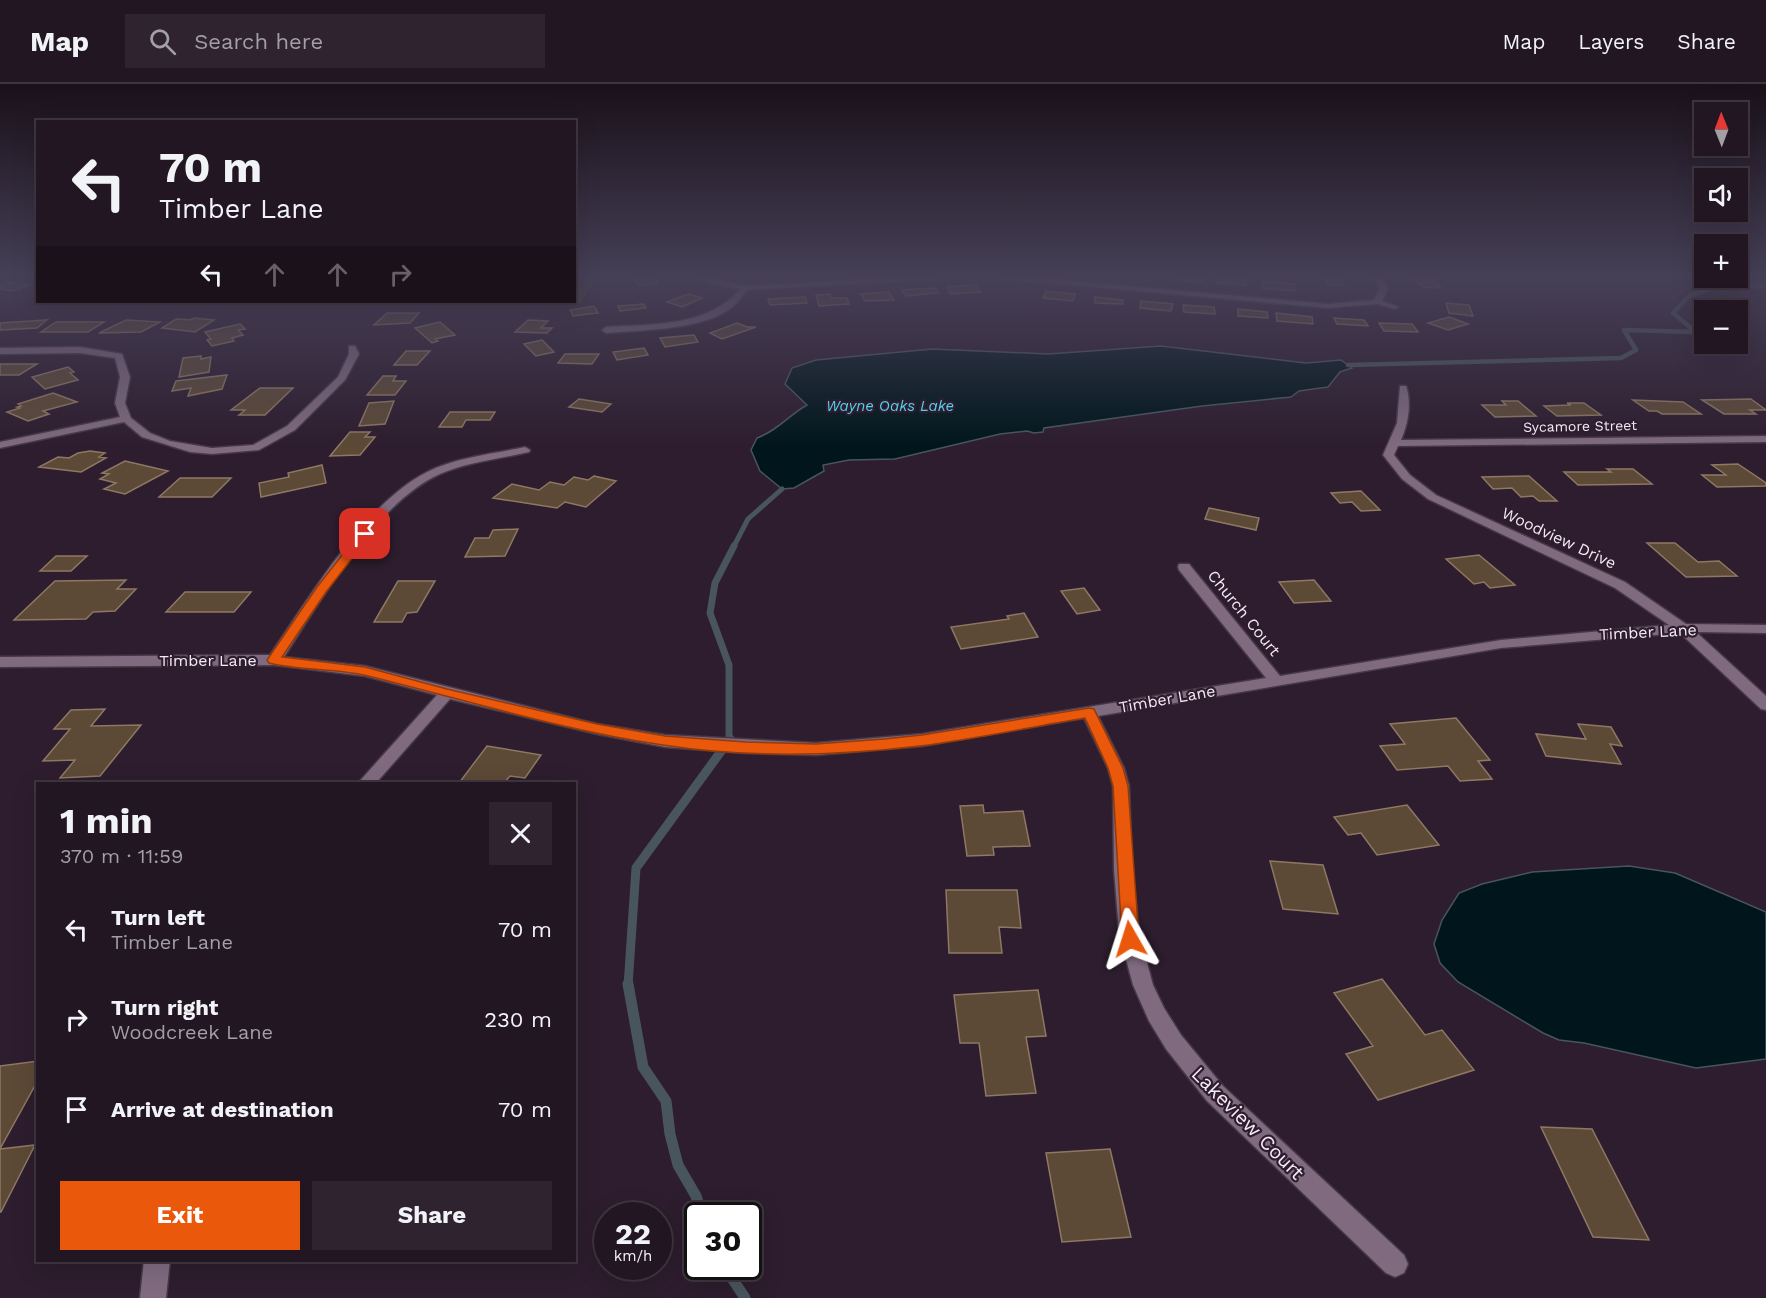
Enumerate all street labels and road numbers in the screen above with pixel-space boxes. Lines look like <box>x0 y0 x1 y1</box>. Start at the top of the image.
street label: Sycamore Street <box>1523 417 1637 435</box>
street label: Woodview Drive <box>1499 503 1619 573</box>
street label: Church Court <box>1204 566 1284 660</box>
street label: Timber Lane <box>1599 620 1697 644</box>
street label: Timber Lane <box>159 651 257 670</box>
street label: Timber Lane <box>1117 681 1217 717</box>
street label: Lakeview Court <box>1187 1062 1310 1185</box>

